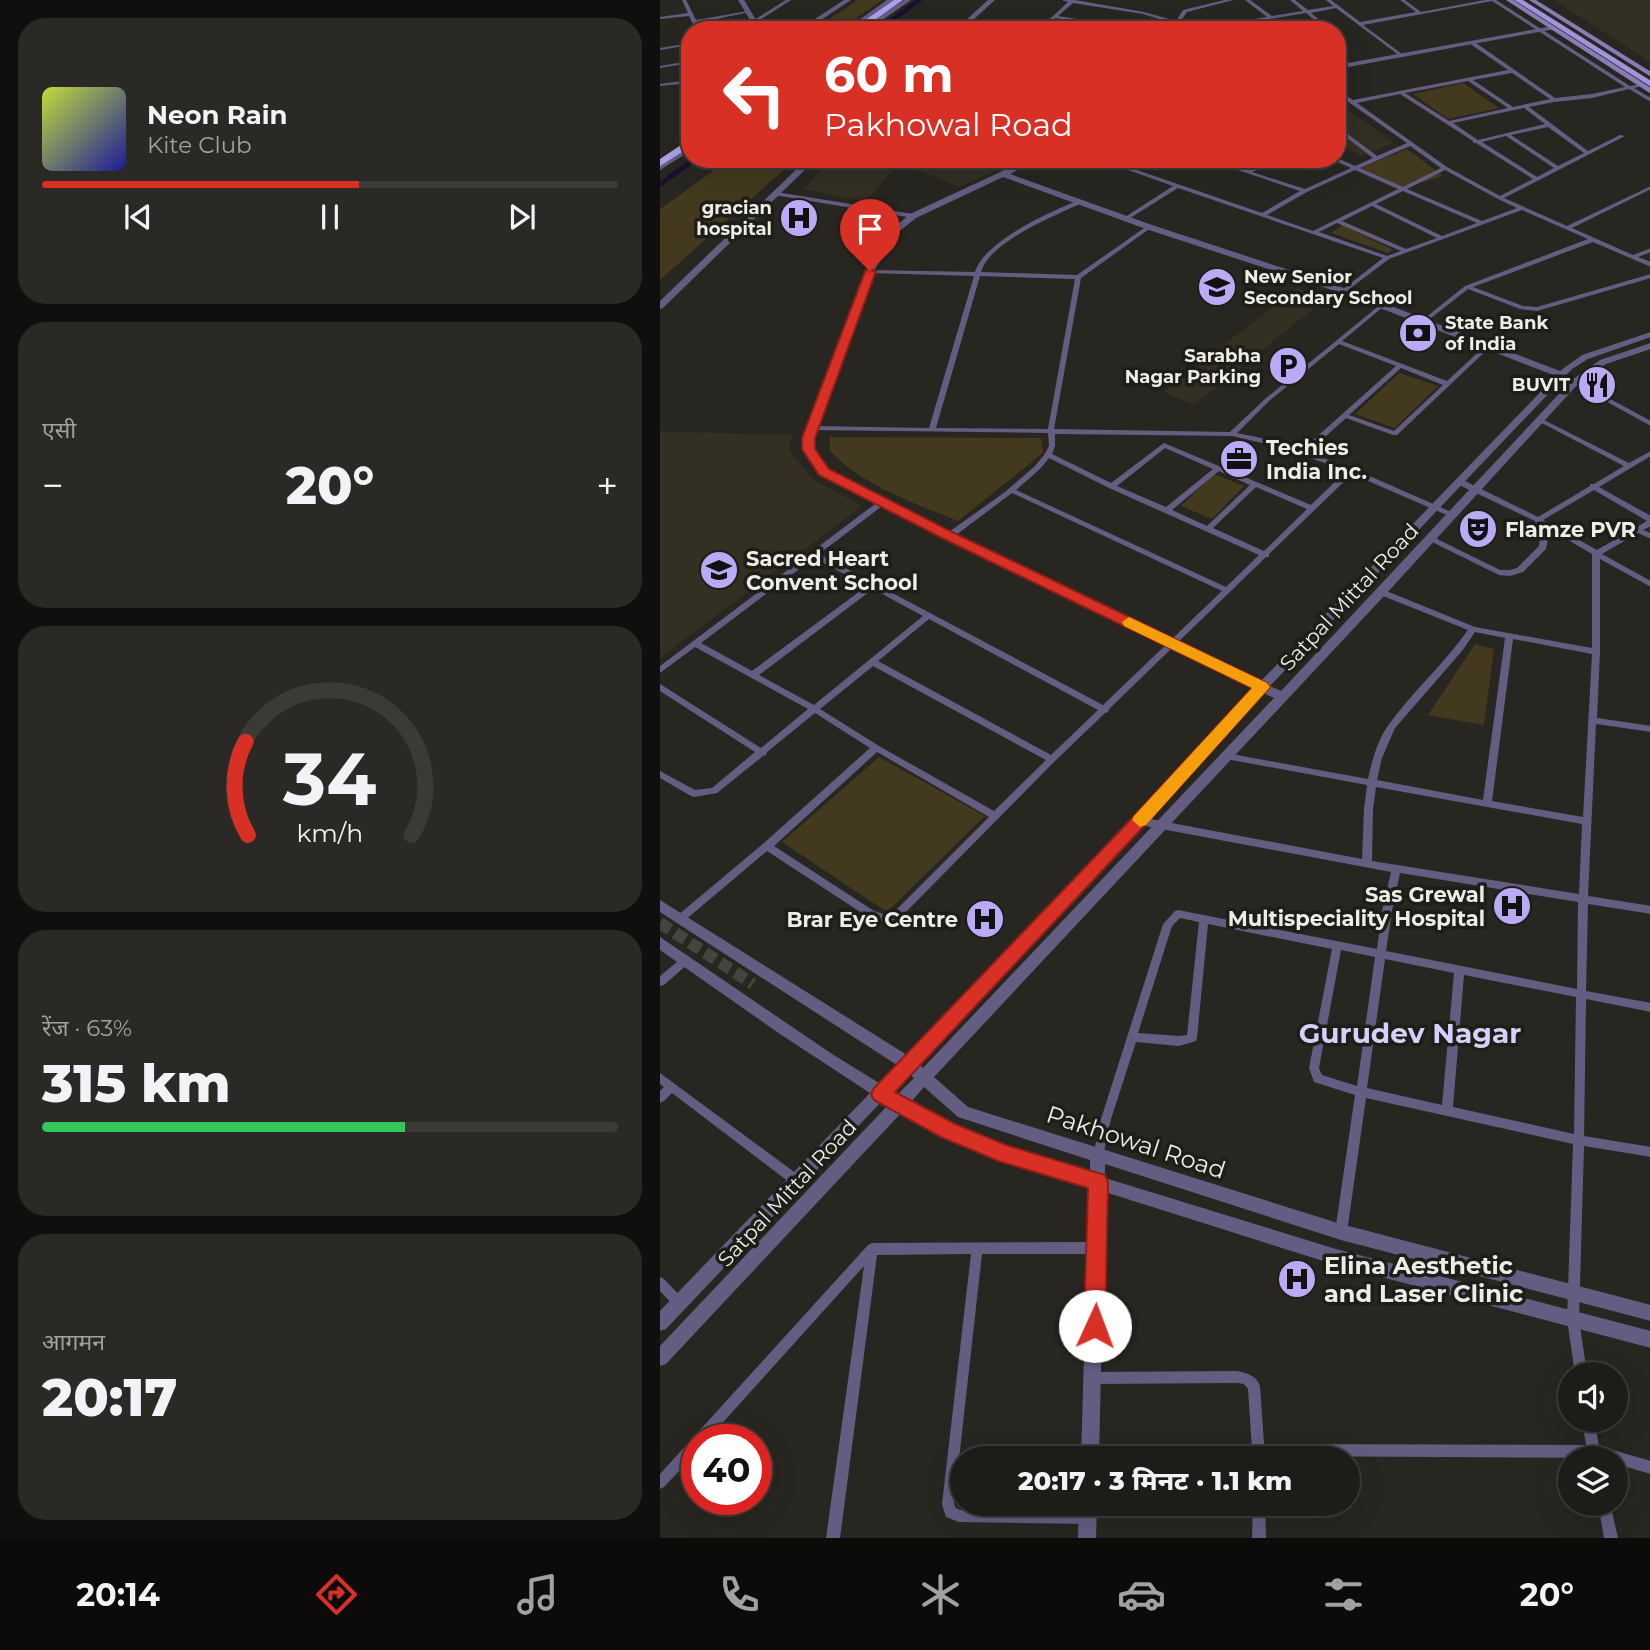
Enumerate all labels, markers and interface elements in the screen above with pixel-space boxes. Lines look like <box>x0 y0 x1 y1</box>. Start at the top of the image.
text: 60 m <box>824 45 954 104</box>
icon: left <box>709 49 800 140</box>
text: Neon Rain <box>147 99 288 131</box>
text: Pakhowal Road <box>824 105 1073 144</box>
text: Kite Club <box>147 131 252 159</box>
place label: gracian hospital <box>696 197 772 240</box>
hospital icon: gracian hospital <box>778 197 820 239</box>
icon: previous <box>119 198 157 236</box>
icon: pause <box>311 198 349 236</box>
icon: next <box>503 198 541 236</box>
pin <box>840 199 900 271</box>
icon: arrive <box>851 210 889 248</box>
school or university icon: New Senior Secondary School <box>1196 266 1238 308</box>
place label: New Senior Secondary School <box>1244 266 1412 309</box>
bank icon: State Bank of India <box>1397 312 1439 354</box>
place label: State Bank of India <box>1445 312 1548 355</box>
place label: Sarabha Nagar Parking <box>1125 345 1261 388</box>
parking icon: Sarabha Nagar Parking <box>1267 345 1309 387</box>
restaurant icon: BUVIT <box>1576 364 1618 406</box>
place label: BUVIT <box>1512 374 1571 396</box>
text: एसी <box>42 416 76 444</box>
place label: Techies India Inc. <box>1266 435 1367 484</box>
office icon: Techies India Inc. <box>1218 438 1260 480</box>
text: 20° <box>286 454 374 517</box>
text: − <box>42 462 64 509</box>
text: + <box>596 462 618 509</box>
theatre icon: Flamze PVR <box>1457 508 1499 550</box>
place label: Flamze PVR <box>1505 517 1636 542</box>
street label: Satpal Mittal Road <box>1274 518 1424 676</box>
place label: Sacred Heart Convent School <box>746 546 918 595</box>
school or university icon: Sacred Heart Convent School <box>698 549 740 591</box>
text: 34 <box>282 735 377 823</box>
text: km/h <box>297 818 363 848</box>
place label: Sas Grewal Multispeciality Hospital <box>1228 882 1485 931</box>
hospital icon: Sas Grewal Multispeciality Hospital <box>1491 885 1533 927</box>
hospital icon: Brar Eye Centre <box>964 898 1006 940</box>
place label: Brar Eye Centre <box>786 907 958 932</box>
text: रेंज · 63% <box>42 1014 132 1042</box>
district label: Gurudev Nagar <box>1299 1016 1521 1050</box>
text: 315 km <box>42 1052 231 1115</box>
street label: Pakhowal Road <box>1043 1099 1229 1185</box>
street label: Satpal Mittal Road <box>712 1114 862 1272</box>
place label: Elina Aesthetic and Laser Clinic <box>1324 1251 1523 1308</box>
hospital icon: Elina Aesthetic and Laser Clinic <box>1276 1258 1318 1300</box>
position arrow <box>1058 1289 1132 1363</box>
text: आगमन <box>42 1328 105 1356</box>
map controls <box>1558 1362 1628 1516</box>
button: sound <box>1558 1362 1628 1432</box>
text: 20:17 <box>42 1366 177 1429</box>
speed limit sign: 40 <box>681 1424 772 1515</box>
button: layers <box>1558 1446 1628 1516</box>
text: 20:17 · 3 मिनट · 1.1 km <box>1018 1465 1292 1497</box>
icon: directions <box>312 1570 361 1619</box>
icon: music <box>513 1570 562 1619</box>
icon: phone <box>715 1570 764 1619</box>
icon: climate <box>916 1570 965 1619</box>
icon: car <box>1117 1570 1166 1619</box>
icon: filters <box>1319 1570 1368 1619</box>
text: 20:14 <box>76 1575 160 1614</box>
text: 20° <box>1520 1575 1574 1614</box>

